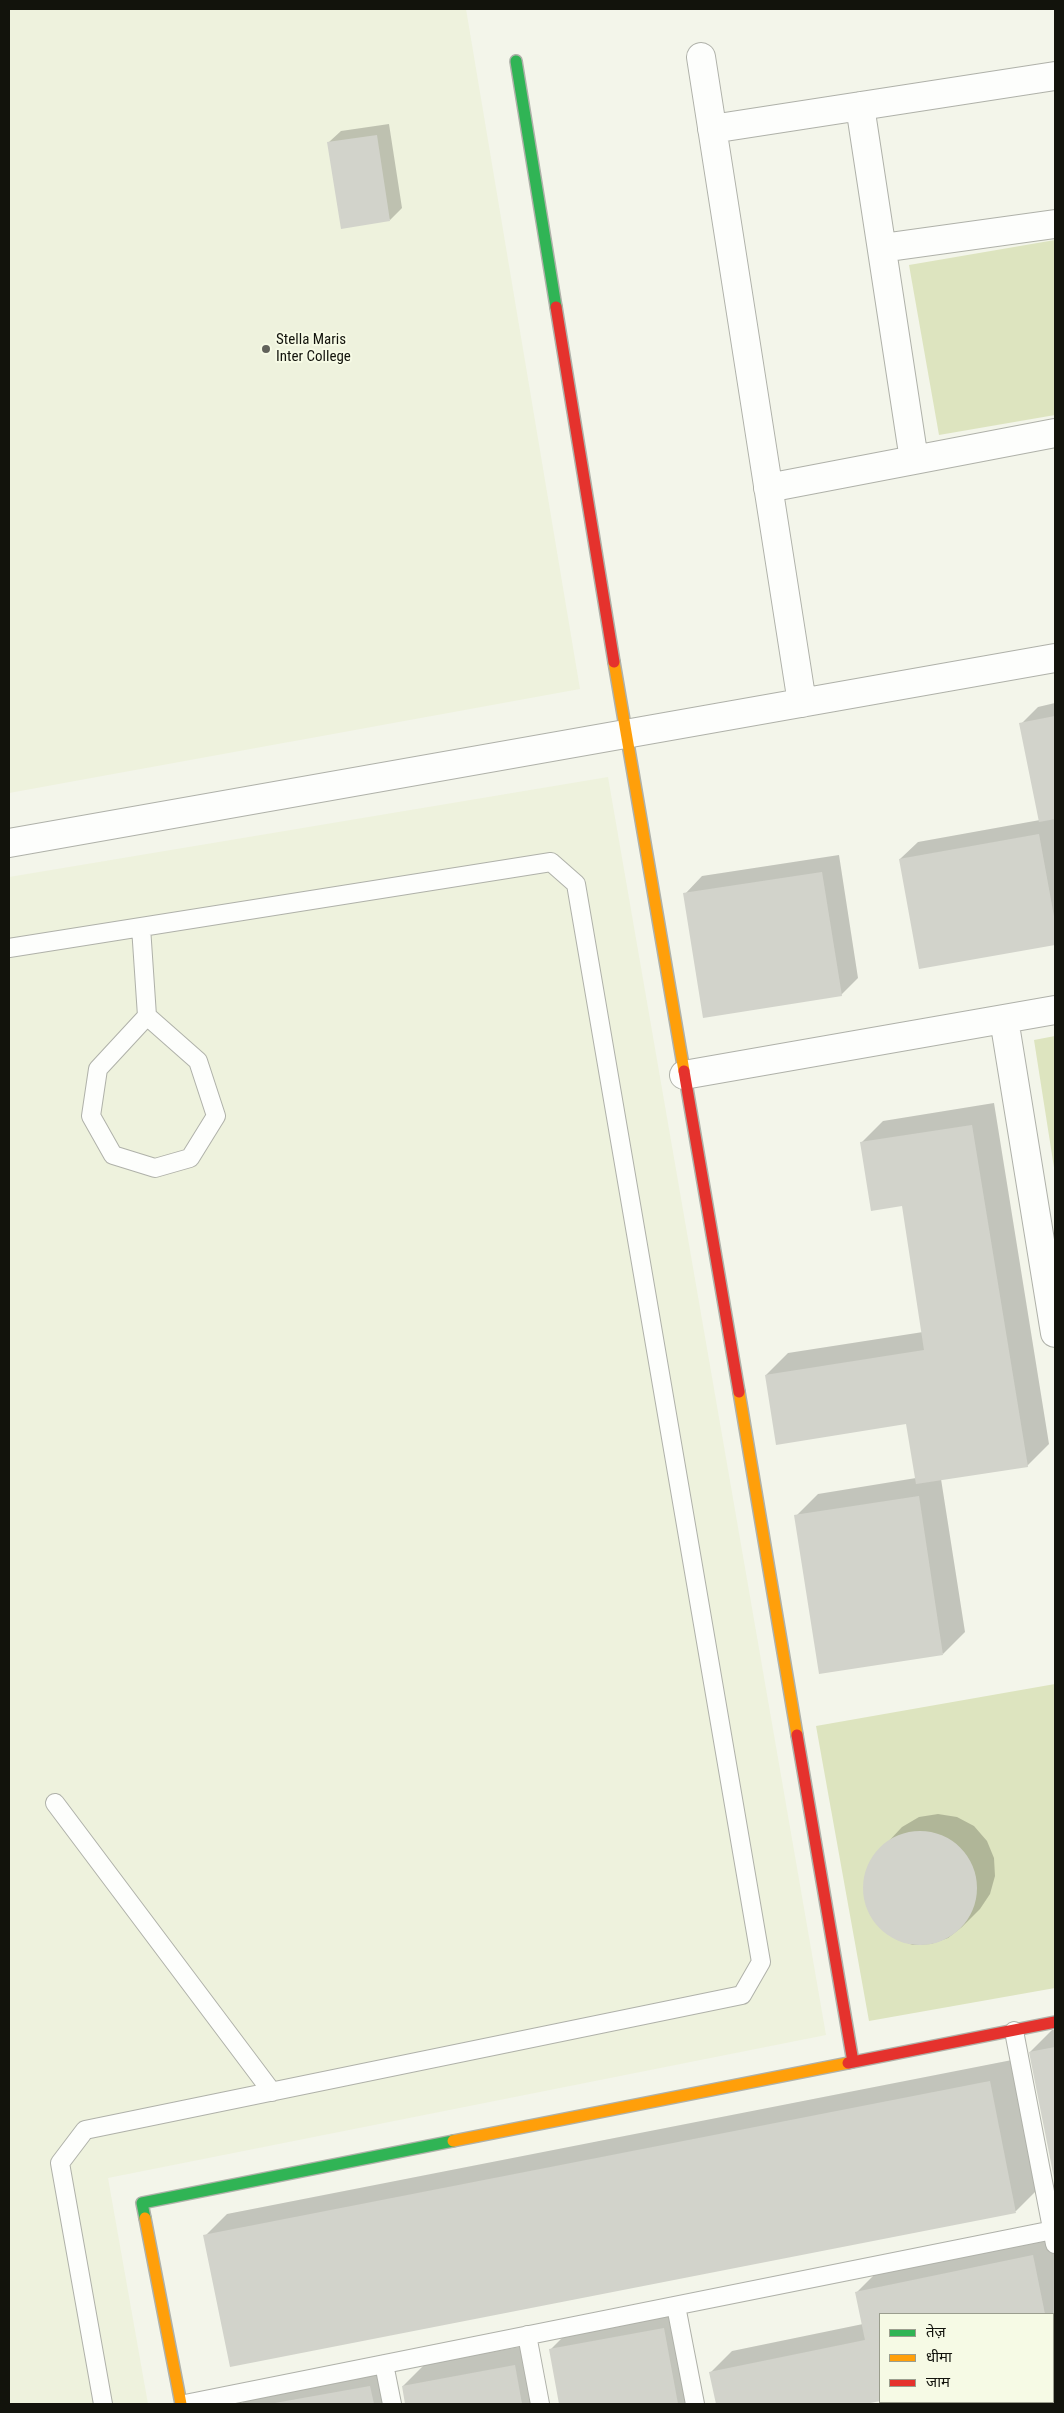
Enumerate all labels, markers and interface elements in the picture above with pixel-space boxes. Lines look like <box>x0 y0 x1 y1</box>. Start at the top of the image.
place label: Stella Maris Inter College <box>276 331 351 366</box>
marker: Stella Maris Inter College <box>260 343 272 355</box>
legend <box>879 2313 1054 2403</box>
text: तेज़ <box>926 2323 946 2341</box>
text: धीमा <box>926 2348 952 2366</box>
text: जाम <box>926 2373 950 2391</box>

